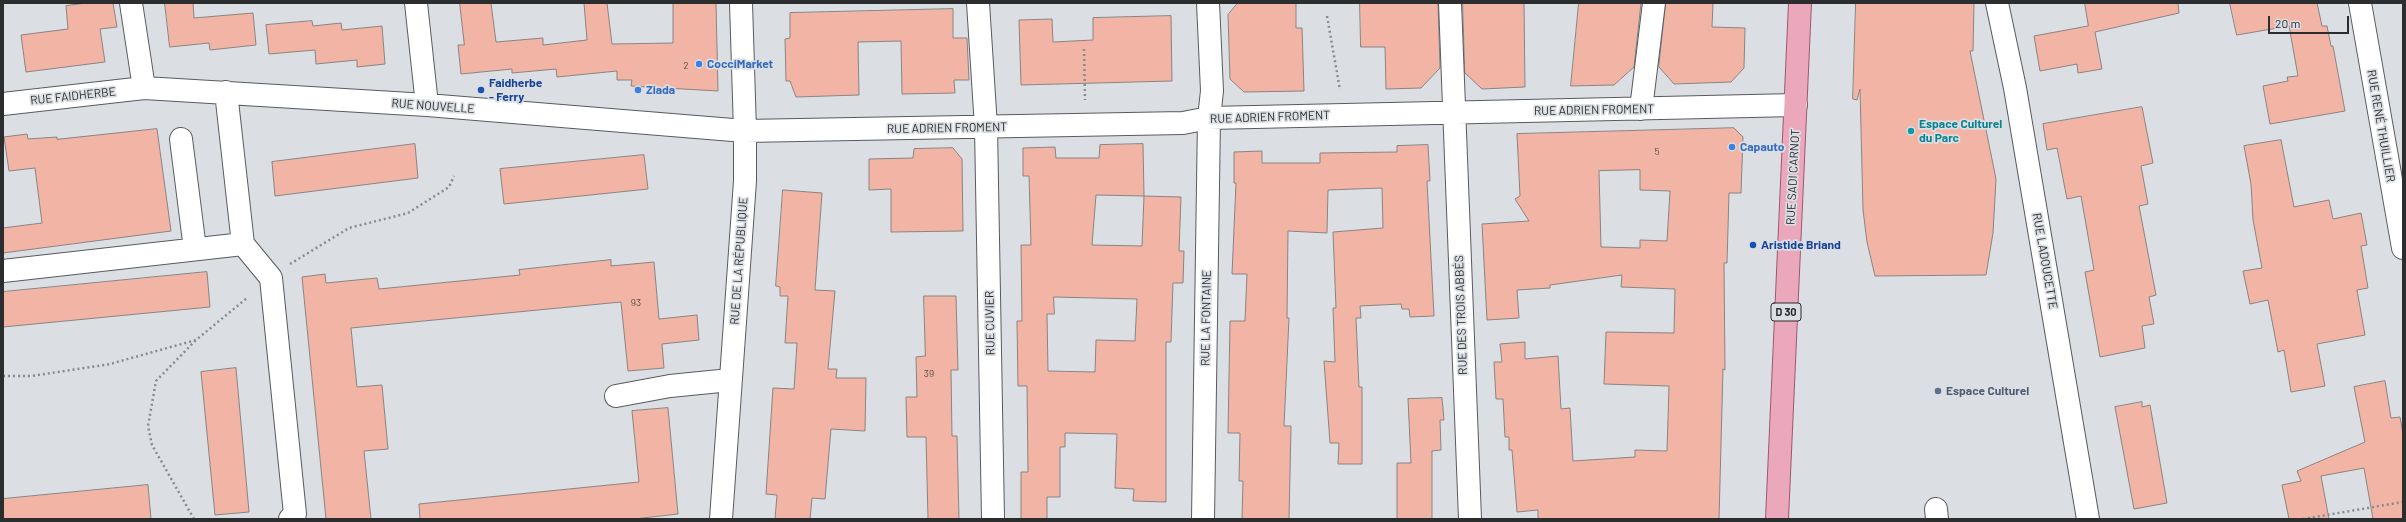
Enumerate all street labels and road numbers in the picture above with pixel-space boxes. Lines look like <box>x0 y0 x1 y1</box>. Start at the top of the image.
street label: RUE RENÉ THUILLIER <box>2364 69 2398 183</box>
street label: RUE FAIDHERBE <box>29 84 117 108</box>
street label: RUE NOUVELLE <box>391 96 475 116</box>
street label: RUE ADRIEN FROMENT <box>1534 102 1654 118</box>
street label: RUE ADRIEN FROMENT <box>1210 108 1330 126</box>
street label: RUE ADRIEN FROMENT <box>887 120 1007 136</box>
street label: RUE SADI CARNOT <box>1783 129 1803 225</box>
street label: RUE DE LA RÉPUBLIQUE <box>727 197 751 325</box>
street label: RUE LADOUCETTE <box>2029 212 2061 310</box>
street label: RUE DES TROIS ABBÉS <box>1452 255 1470 375</box>
street label: RUE LA FONTAINE <box>1198 270 1214 366</box>
street label: RUE CUVIER <box>982 291 998 355</box>
road number: D 30 <box>1771 303 1801 321</box>

